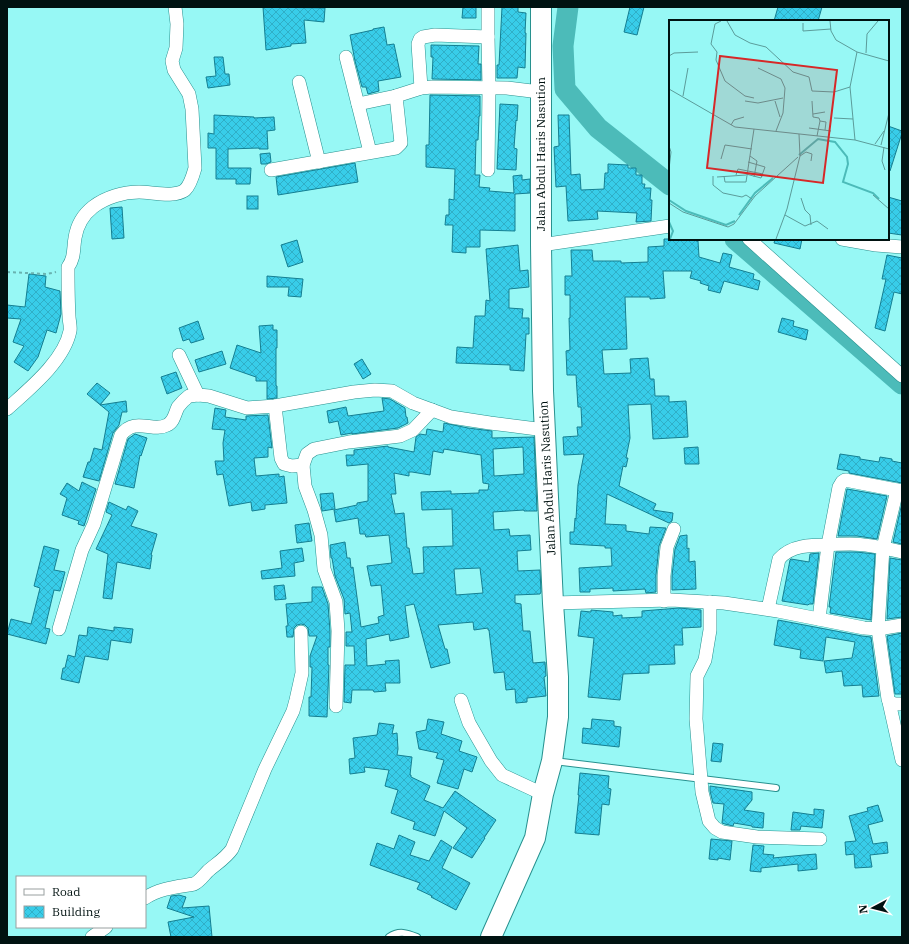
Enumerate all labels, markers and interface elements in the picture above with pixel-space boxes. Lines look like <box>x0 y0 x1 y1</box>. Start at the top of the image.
inset map <box>669 20 889 240</box>
street label: Jalan Abdul Haris Nasution <box>533 76 548 231</box>
street label: Jalan Abdul Haris Nasution <box>535 400 559 556</box>
legend <box>16 876 146 928</box>
text: Road <box>52 884 81 899</box>
north arrow <box>853 888 893 928</box>
text: Building <box>52 904 100 919</box>
text: N <box>856 904 871 914</box>

